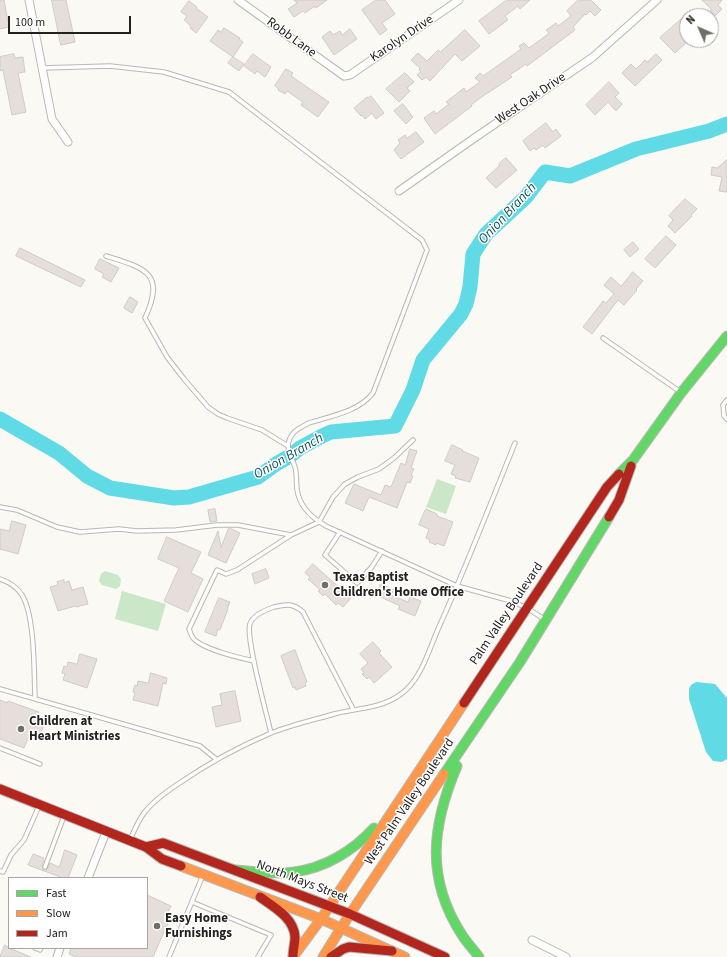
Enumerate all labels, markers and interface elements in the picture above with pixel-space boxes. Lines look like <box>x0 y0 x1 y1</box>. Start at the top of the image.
scale bar <box>10 8 133 34</box>
north arrow <box>679 8 719 48</box>
street label: Karolyn Drive <box>367 12 437 66</box>
text: N <box>683 12 699 28</box>
text: 100 m <box>15 14 45 31</box>
street label: Robb Lane <box>263 15 319 61</box>
street label: West Oak Drive <box>493 70 569 128</box>
water label: Onion Branch <box>475 180 541 248</box>
water label: Onion Branch <box>251 430 327 484</box>
street label: Palm Valley Boulevard <box>467 560 547 668</box>
place label: Texas Baptist Children's Home Office <box>333 570 464 601</box>
marker: Texas Baptist Children's Home Office <box>320 580 330 590</box>
place label: Children at Heart Ministries <box>29 714 120 745</box>
marker: Children at Heart Ministries <box>16 724 26 734</box>
street label: West Palm Valley Boulevard <box>362 736 458 868</box>
street label: North Mays Street <box>254 857 350 907</box>
legend <box>8 877 148 949</box>
text: Fast <box>46 885 66 902</box>
text: Slow <box>46 905 71 922</box>
place label: Easy Home Furnishings <box>165 911 232 942</box>
marker: Easy Home Furnishings <box>152 921 162 931</box>
text: Jam <box>46 925 68 942</box>

